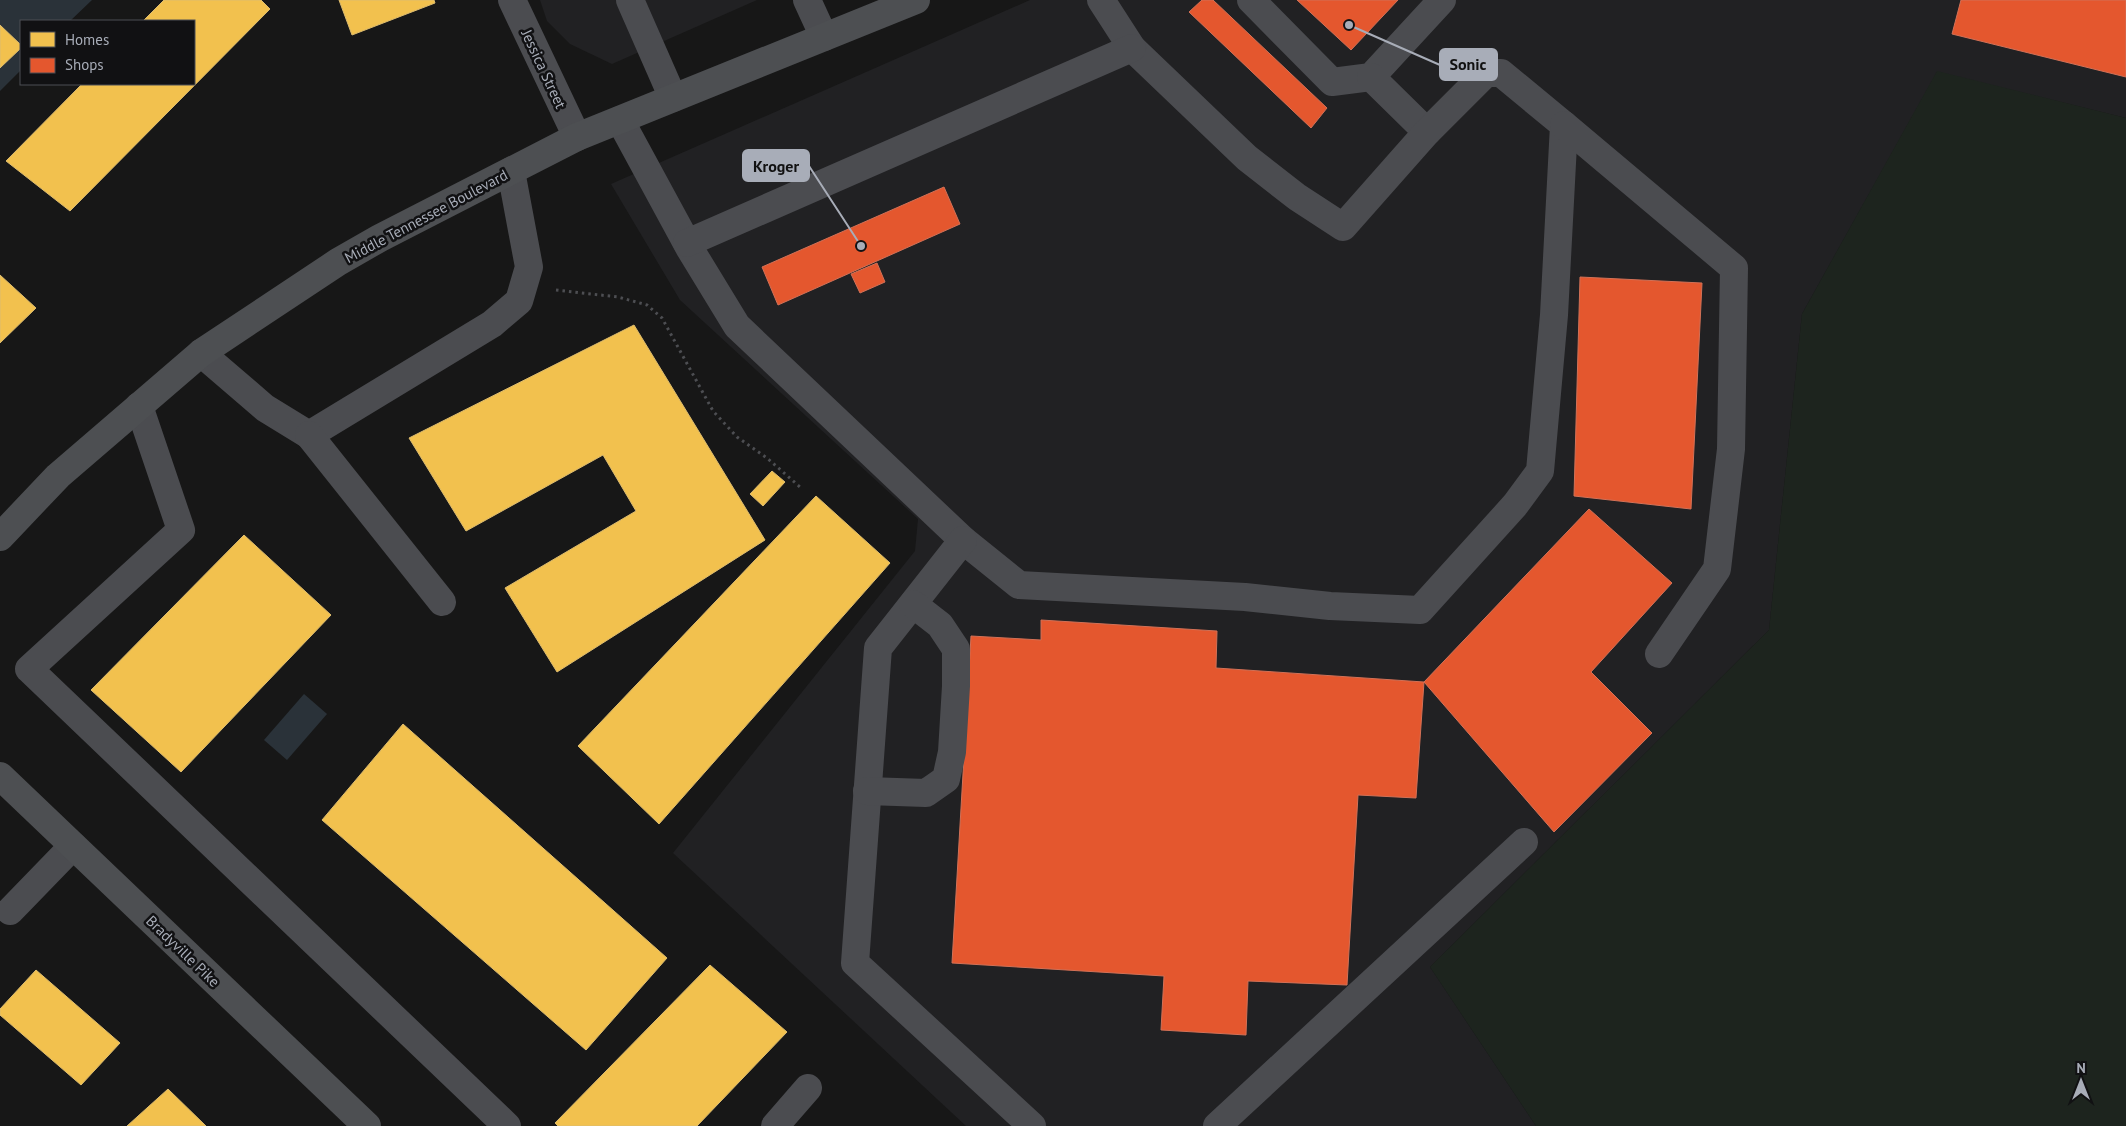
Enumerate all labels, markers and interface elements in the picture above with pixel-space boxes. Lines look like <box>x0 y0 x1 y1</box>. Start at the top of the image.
legend <box>20 20 195 85</box>
street label: Jessica Street <box>517 25 571 112</box>
text: Homes <box>65 30 109 49</box>
callout: Sonic <box>1440 49 1497 80</box>
text: Sonic <box>1449 54 1487 74</box>
text: Shops <box>65 55 104 74</box>
callout: Kroger <box>743 150 809 181</box>
text: Kroger <box>753 156 799 176</box>
street label: Middle Tennessee Boulevard <box>341 165 511 267</box>
street label: Bradyville Pike <box>142 911 224 991</box>
north arrow <box>2056 1056 2106 1106</box>
text: N <box>2076 1059 2086 1077</box>

